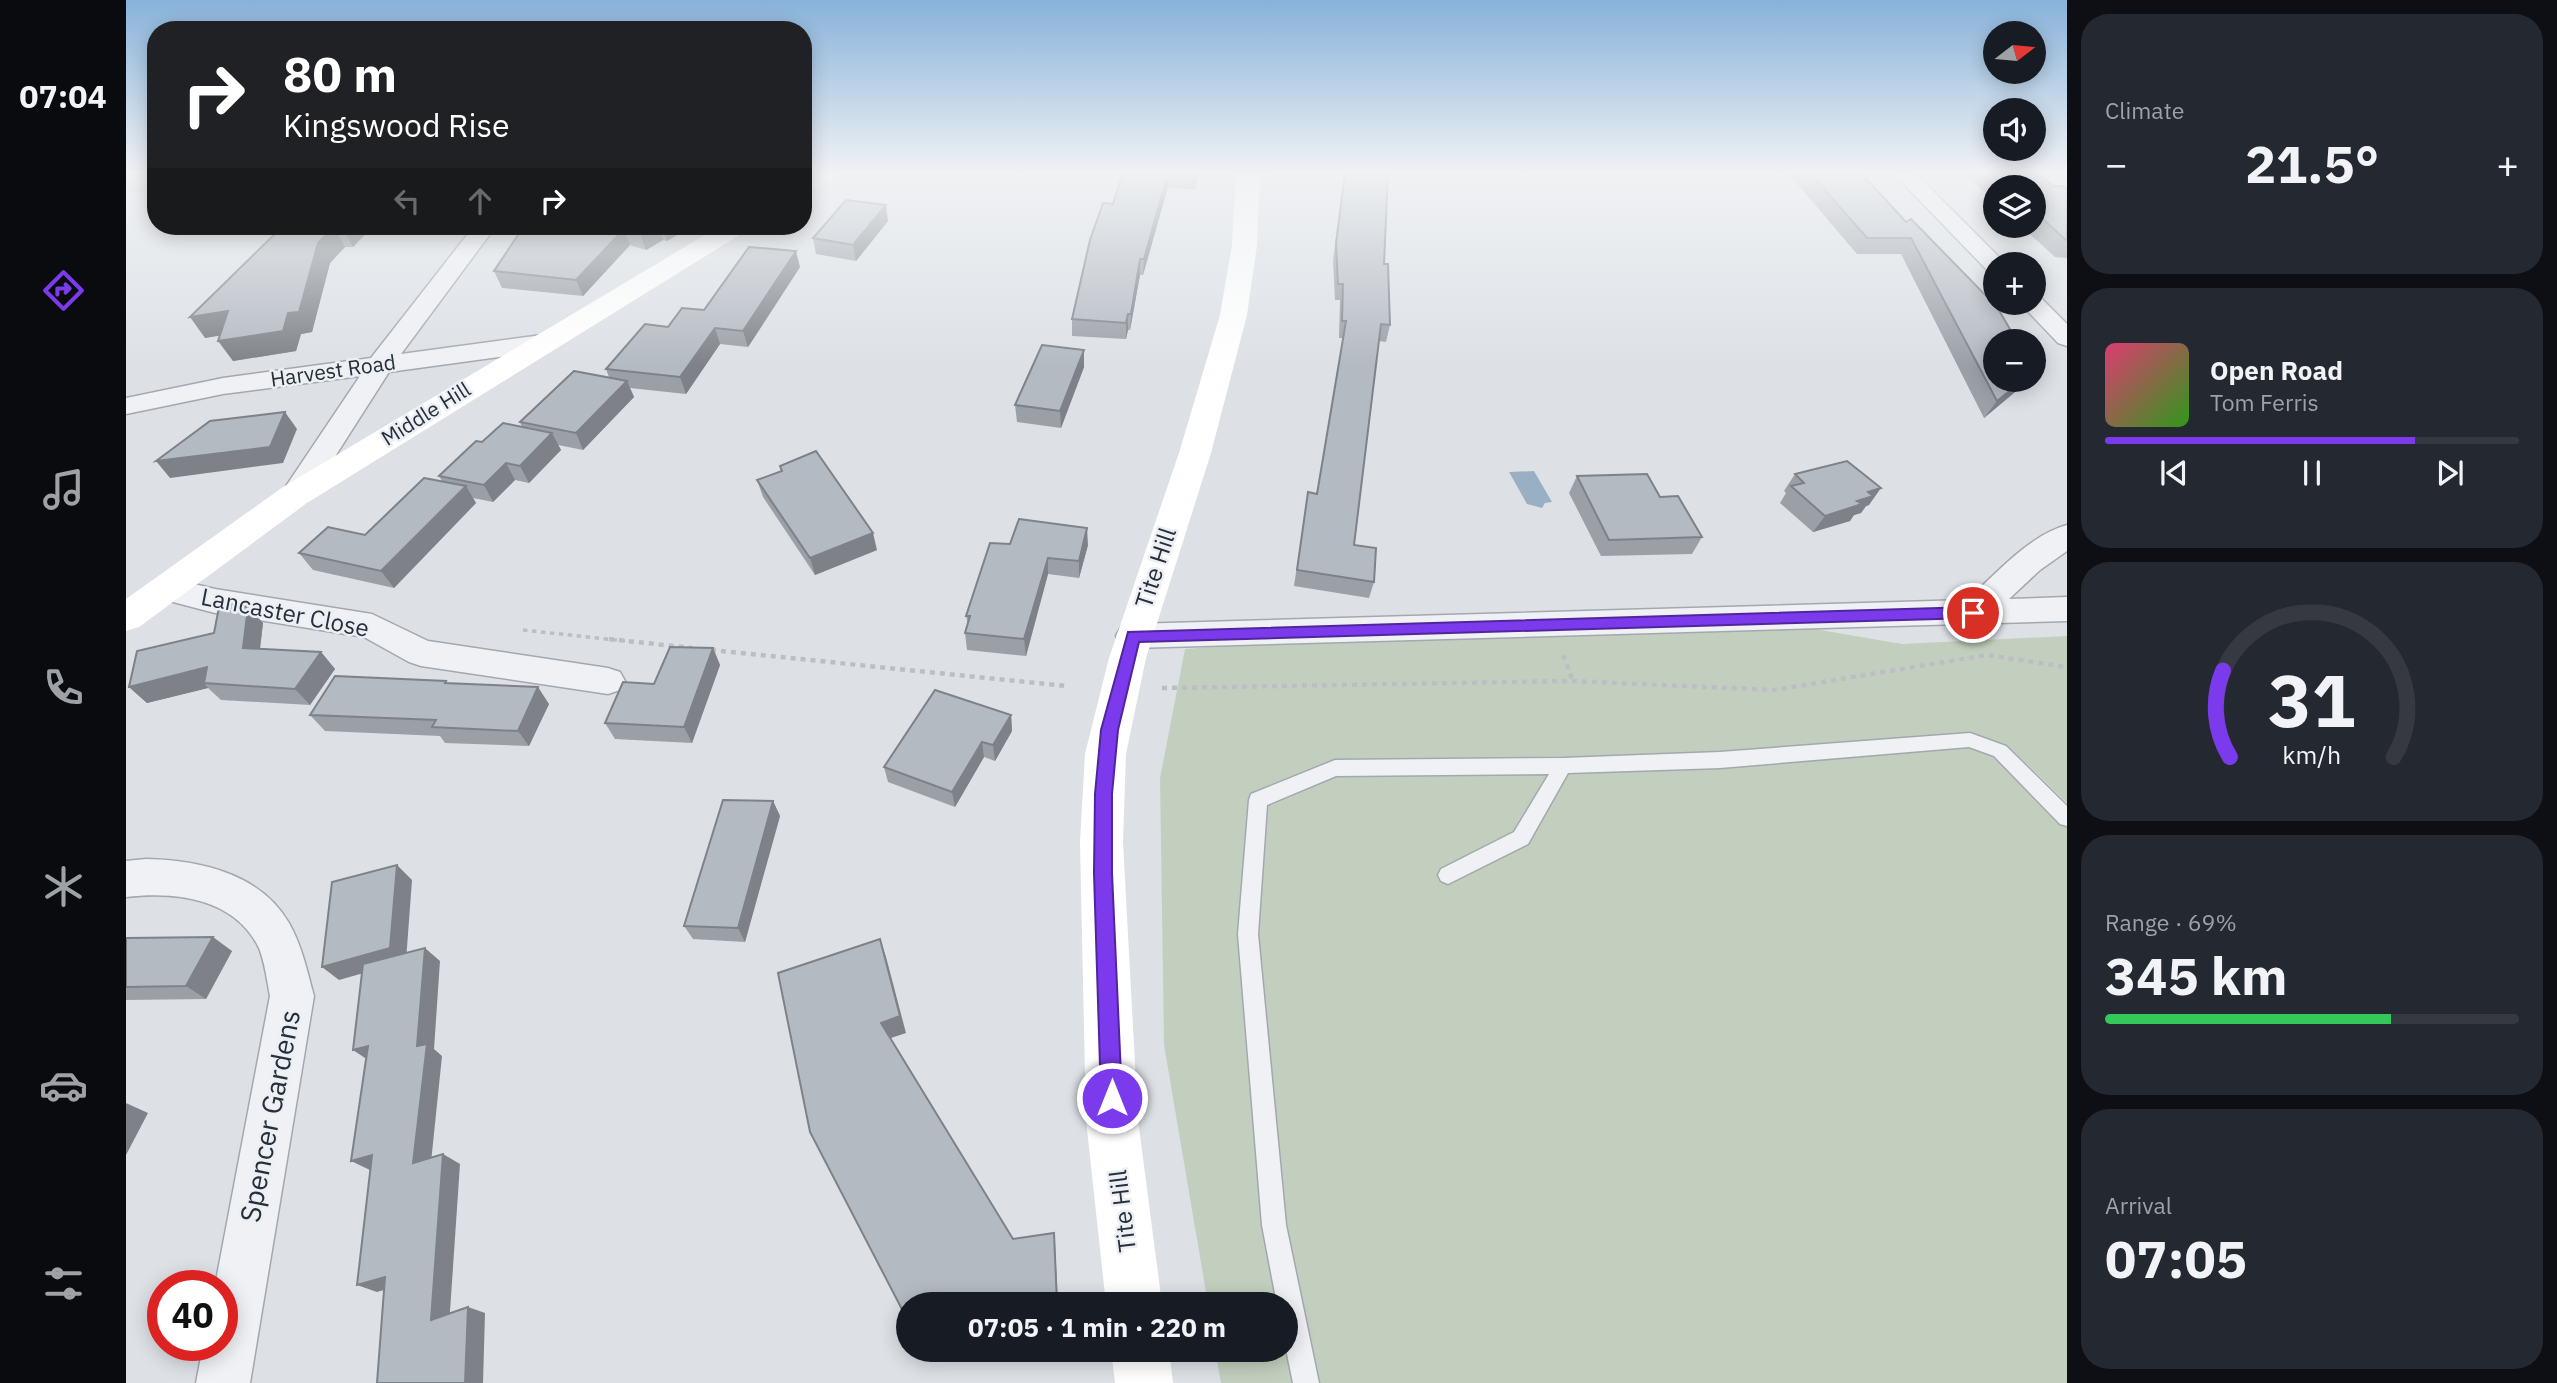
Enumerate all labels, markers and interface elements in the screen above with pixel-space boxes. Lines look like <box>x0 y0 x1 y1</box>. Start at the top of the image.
north arrow <box>1983 21 2046 84</box>
map controls <box>1983 21 2046 392</box>
text: 80 m <box>283 42 397 105</box>
icon: right <box>168 49 259 140</box>
text: 07:04 <box>19 75 107 117</box>
text: Climate <box>2105 95 2184 125</box>
button: sound <box>1983 98 2046 161</box>
text: Kingswood Rise <box>283 104 510 146</box>
text: 21.5° <box>2245 130 2379 197</box>
text: − <box>2105 139 2128 188</box>
text: + <box>2496 139 2519 188</box>
button: layers <box>1983 175 2046 238</box>
icon: left <box>388 182 426 220</box>
icon: ahead <box>461 182 499 220</box>
icon: right <box>534 182 572 220</box>
button: + <box>1983 252 2046 315</box>
icon: directions <box>39 266 88 315</box>
button: − <box>1983 329 2046 392</box>
street label: Harvest Road <box>268 347 397 393</box>
text: Open Road <box>2210 353 2343 387</box>
street label: Middle Hill <box>376 375 476 452</box>
text: Tom Ferris <box>2210 387 2319 417</box>
icon: previous <box>2155 454 2193 492</box>
icon: pause <box>2293 454 2331 492</box>
icon: next <box>2431 454 2469 492</box>
icon: music <box>39 465 88 514</box>
street label: Tite Hill <box>1127 523 1183 612</box>
street label: Lancaster Close <box>198 580 372 644</box>
pin <box>1943 583 2003 643</box>
icon: arrive <box>1954 594 1992 632</box>
text: 31 <box>2268 653 2356 748</box>
icon: phone <box>39 663 88 712</box>
text: km/h <box>2283 738 2341 771</box>
icon: climate <box>39 862 88 911</box>
text: Range · 69% <box>2105 907 2237 937</box>
text: 345 km <box>2105 942 2287 1009</box>
street label: Spencer Gardens <box>231 1007 308 1225</box>
icon: car <box>39 1061 88 1110</box>
position arrow <box>1075 1061 1149 1135</box>
street label: Tite Hill <box>1101 1168 1143 1254</box>
text: Arrival <box>2105 1190 2172 1220</box>
text: 07:05 <box>2105 1225 2247 1292</box>
icon: filters <box>39 1259 88 1308</box>
speed limit sign: 40 <box>147 1270 238 1361</box>
text: 07:05 · 1 min · 220 m <box>968 1310 1226 1344</box>

